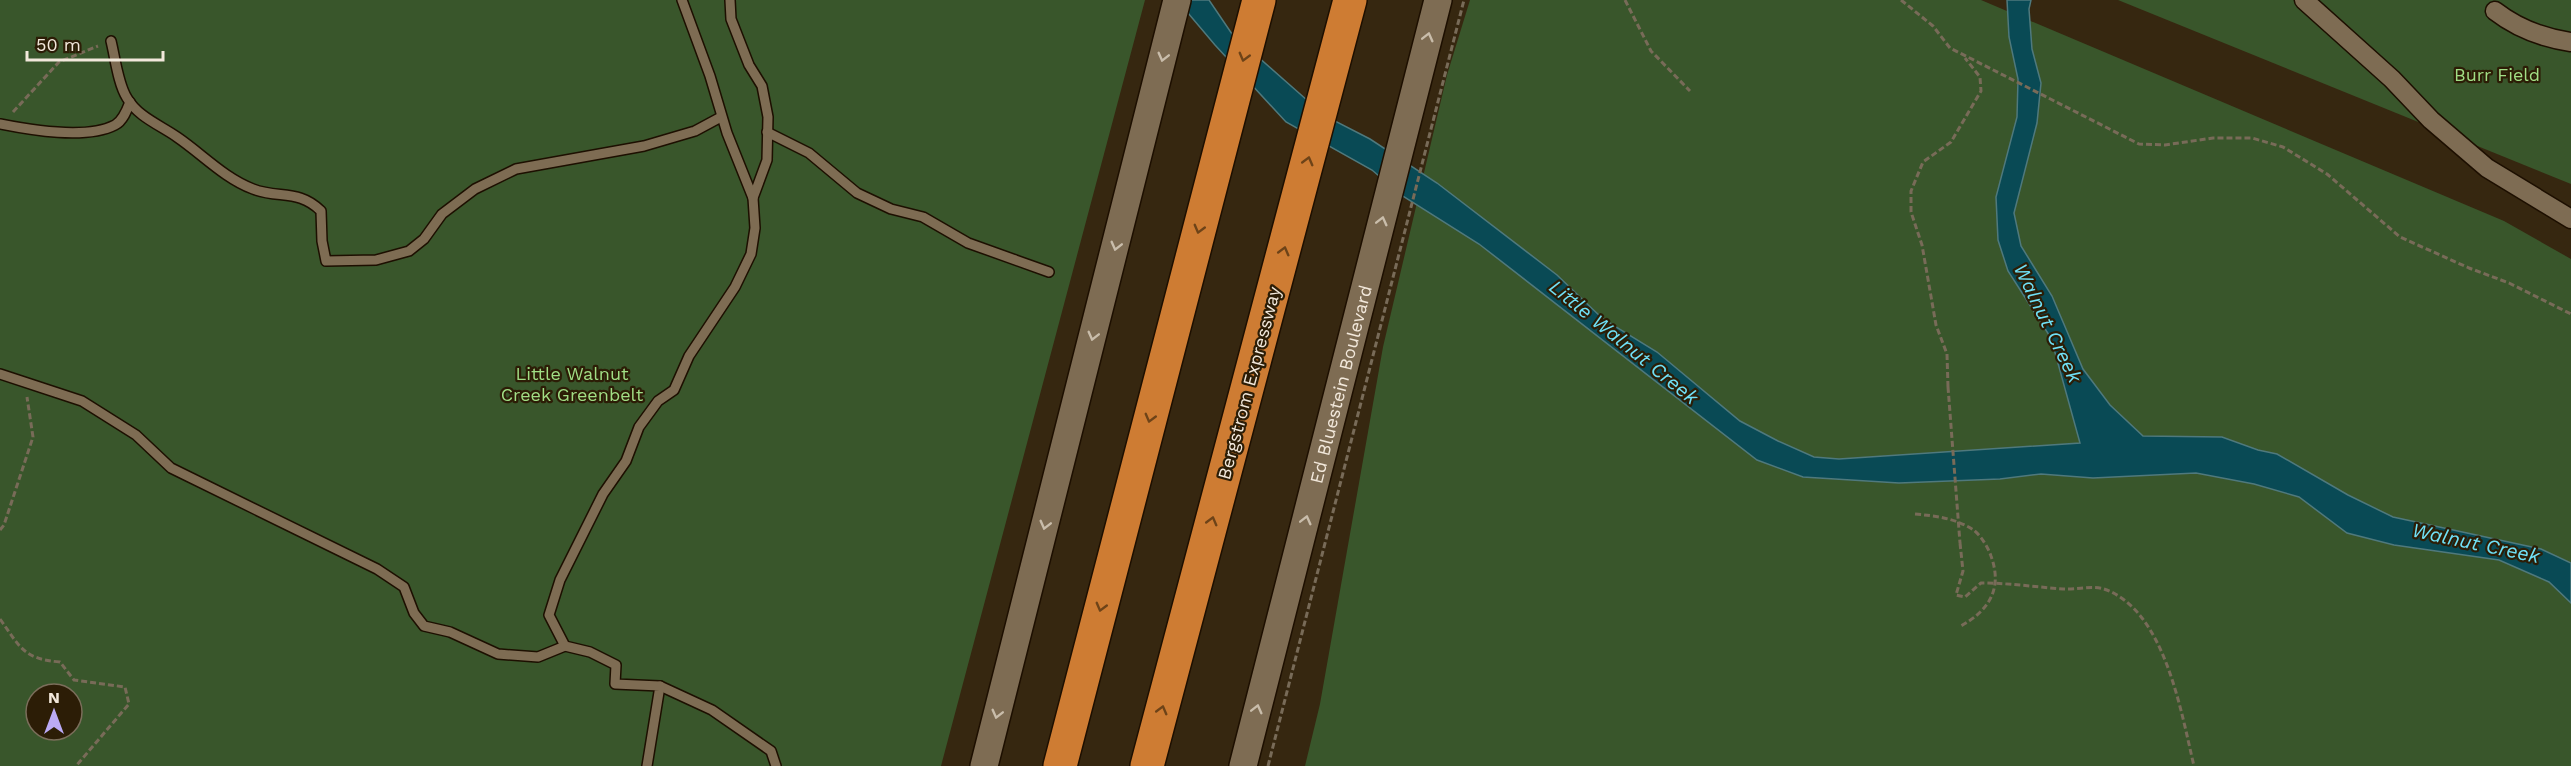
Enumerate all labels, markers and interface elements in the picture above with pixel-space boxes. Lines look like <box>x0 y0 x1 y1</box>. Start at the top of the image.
scale bar <box>27 24 164 62</box>
one-way arrow <box>1421 32 1433 43</box>
text: 50 m <box>36 34 81 55</box>
one-way arrow <box>1239 51 1251 61</box>
one-way arrow <box>1157 52 1170 62</box>
park label: Burr Field <box>2454 64 2540 85</box>
one-way arrow <box>1300 156 1313 166</box>
one-way arrow <box>1374 216 1387 226</box>
one-way arrow <box>1194 224 1206 234</box>
one-way arrow <box>1111 241 1124 251</box>
one-way arrow <box>1277 247 1289 257</box>
water label: Walnut Creek <box>2009 259 2088 388</box>
water label: Little Walnut Creek <box>1545 274 1704 410</box>
street label: Ed Bluestein Boulevard <box>1305 283 1376 486</box>
street label: Bergstrom Expressway <box>1213 284 1285 482</box>
one-way arrow <box>1088 331 1101 341</box>
park label: Little Walnut Creek Greenbelt <box>501 363 644 405</box>
one-way arrow <box>1145 412 1157 423</box>
one-way arrow <box>1205 516 1218 526</box>
one-way arrow <box>1298 516 1311 526</box>
water label: Walnut Creek <box>2410 518 2543 568</box>
one-way arrow <box>1040 520 1053 530</box>
one-way arrow <box>1096 601 1108 612</box>
north arrow <box>24 682 84 742</box>
text: N <box>48 688 60 707</box>
one-way arrow <box>1155 705 1167 715</box>
one-way arrow <box>1250 705 1263 715</box>
one-way arrow <box>992 709 1005 719</box>

